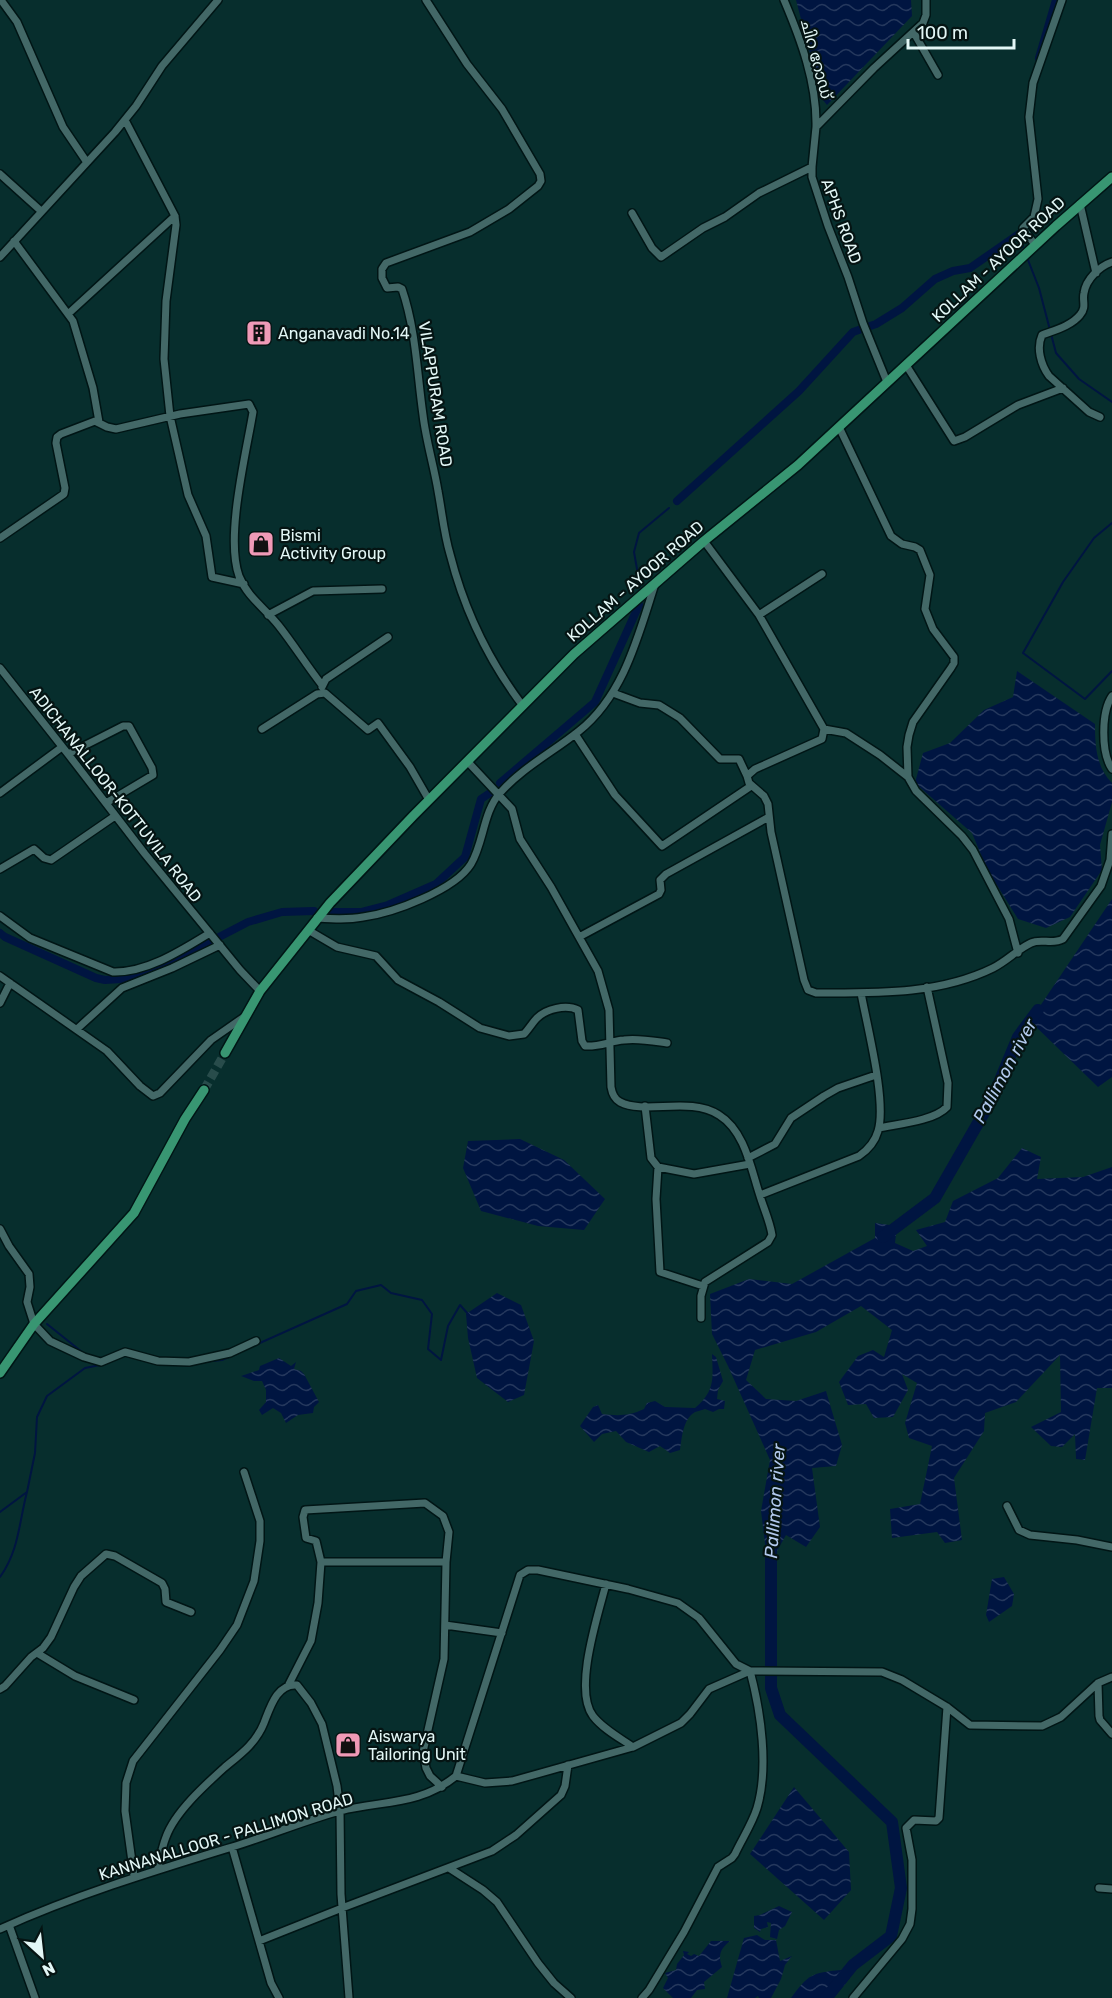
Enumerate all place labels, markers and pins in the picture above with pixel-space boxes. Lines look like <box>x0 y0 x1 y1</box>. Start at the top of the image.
building icon: Anganavadi No.14 <box>244 318 274 348</box>
place label: Anganavadi No.14 <box>278 324 410 343</box>
place label: Bismi Activity Group <box>280 526 386 563</box>
shop icon: Bismi Activity Group <box>246 529 276 559</box>
place label: Aiswarya Tailoring Unit <box>368 1727 466 1764</box>
shop icon: Aiswarya Tailoring Unit <box>333 1730 363 1760</box>

